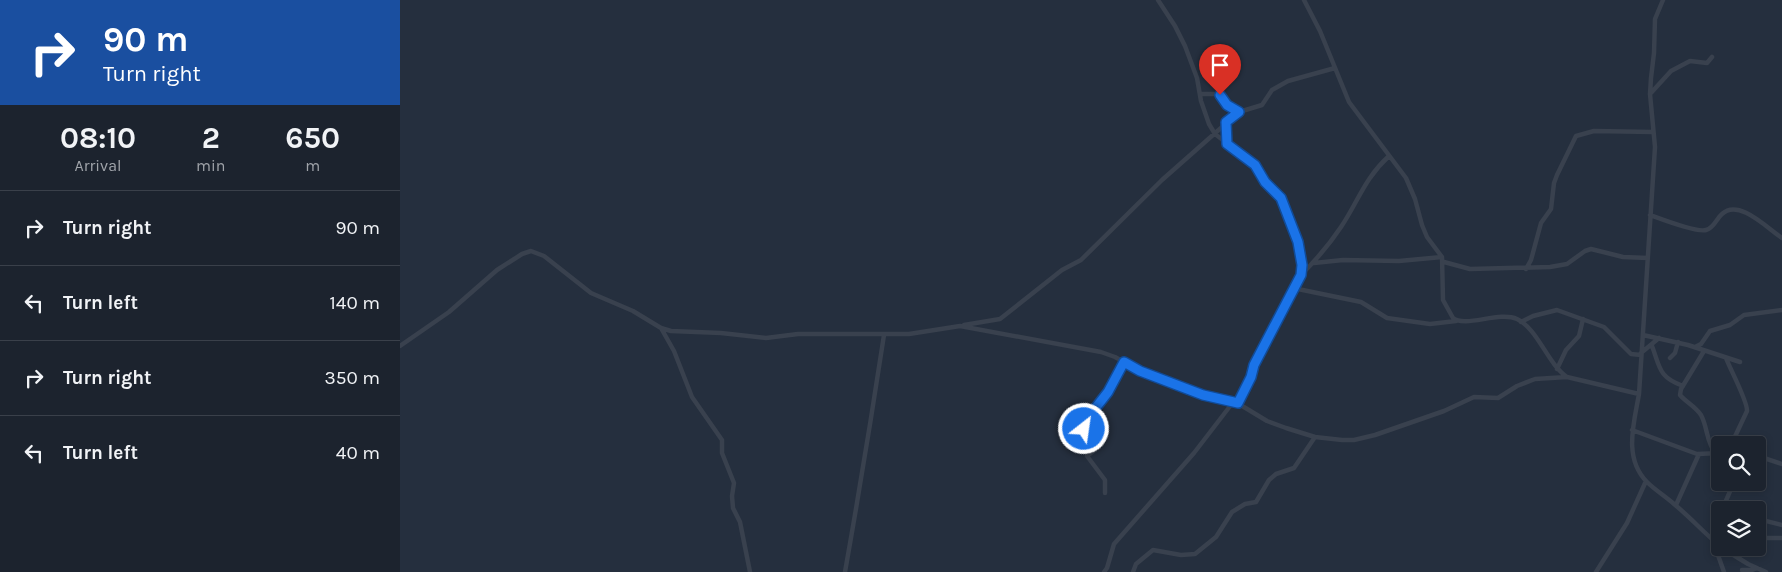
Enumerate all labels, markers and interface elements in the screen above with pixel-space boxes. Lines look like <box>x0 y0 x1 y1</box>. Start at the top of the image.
text: 90 m <box>103 19 189 60</box>
icon: right <box>20 20 85 85</box>
pin <box>1199 44 1241 95</box>
icon: arrive <box>1206 51 1234 79</box>
text: Turn right <box>103 61 201 87</box>
text: 08:10 <box>60 120 136 156</box>
text: 2 <box>202 120 220 156</box>
text: 650 <box>285 120 340 156</box>
text: Arrival <box>75 156 121 175</box>
text: min <box>196 156 225 175</box>
text: m <box>305 156 320 175</box>
icon: right <box>20 214 48 242</box>
text: Turn right <box>63 217 152 239</box>
text: 90 m <box>335 217 380 239</box>
icon: left <box>20 289 48 317</box>
text: Turn left <box>63 292 138 314</box>
text: 140 m <box>330 292 380 314</box>
icon: right <box>20 364 48 392</box>
text: Turn right <box>63 367 152 389</box>
text: 350 m <box>324 367 380 389</box>
position arrow <box>1057 402 1109 454</box>
map controls <box>1711 436 1766 556</box>
button: search <box>1711 436 1766 491</box>
icon: left <box>20 439 48 467</box>
text: Turn left <box>63 442 138 464</box>
text: 40 m <box>336 442 380 464</box>
button: layers <box>1711 501 1766 556</box>

